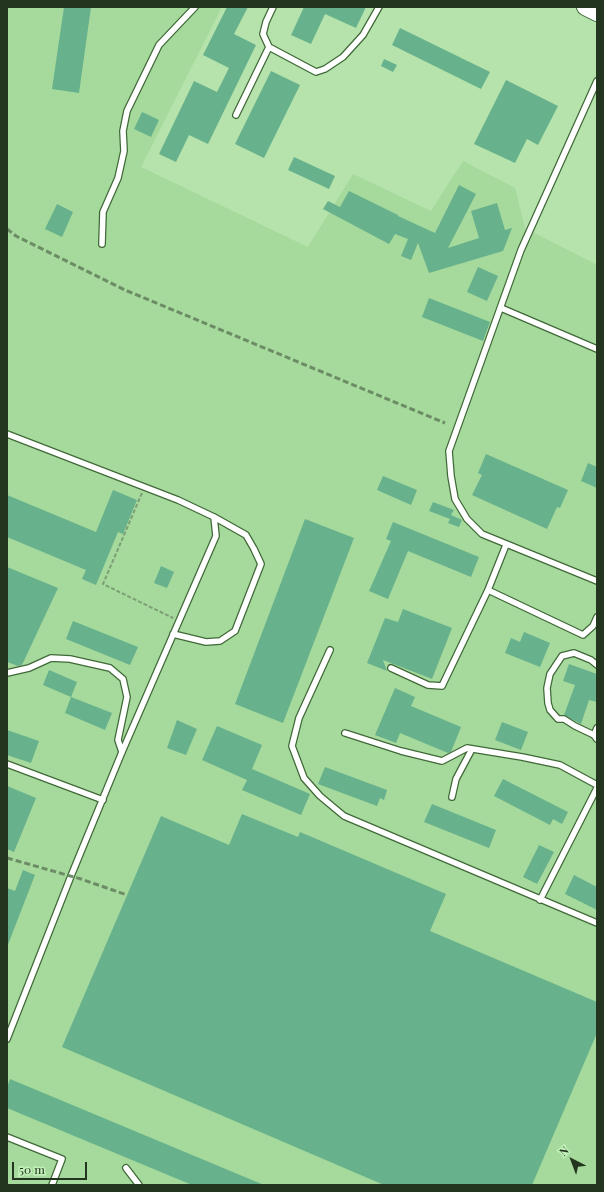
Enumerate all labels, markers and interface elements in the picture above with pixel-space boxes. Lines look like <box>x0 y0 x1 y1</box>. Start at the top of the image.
north arrow <box>552 1140 592 1180</box>
text: N <box>556 1142 572 1159</box>
scale bar <box>14 1154 89 1180</box>
text: 50 m <box>19 1161 45 1177</box>

